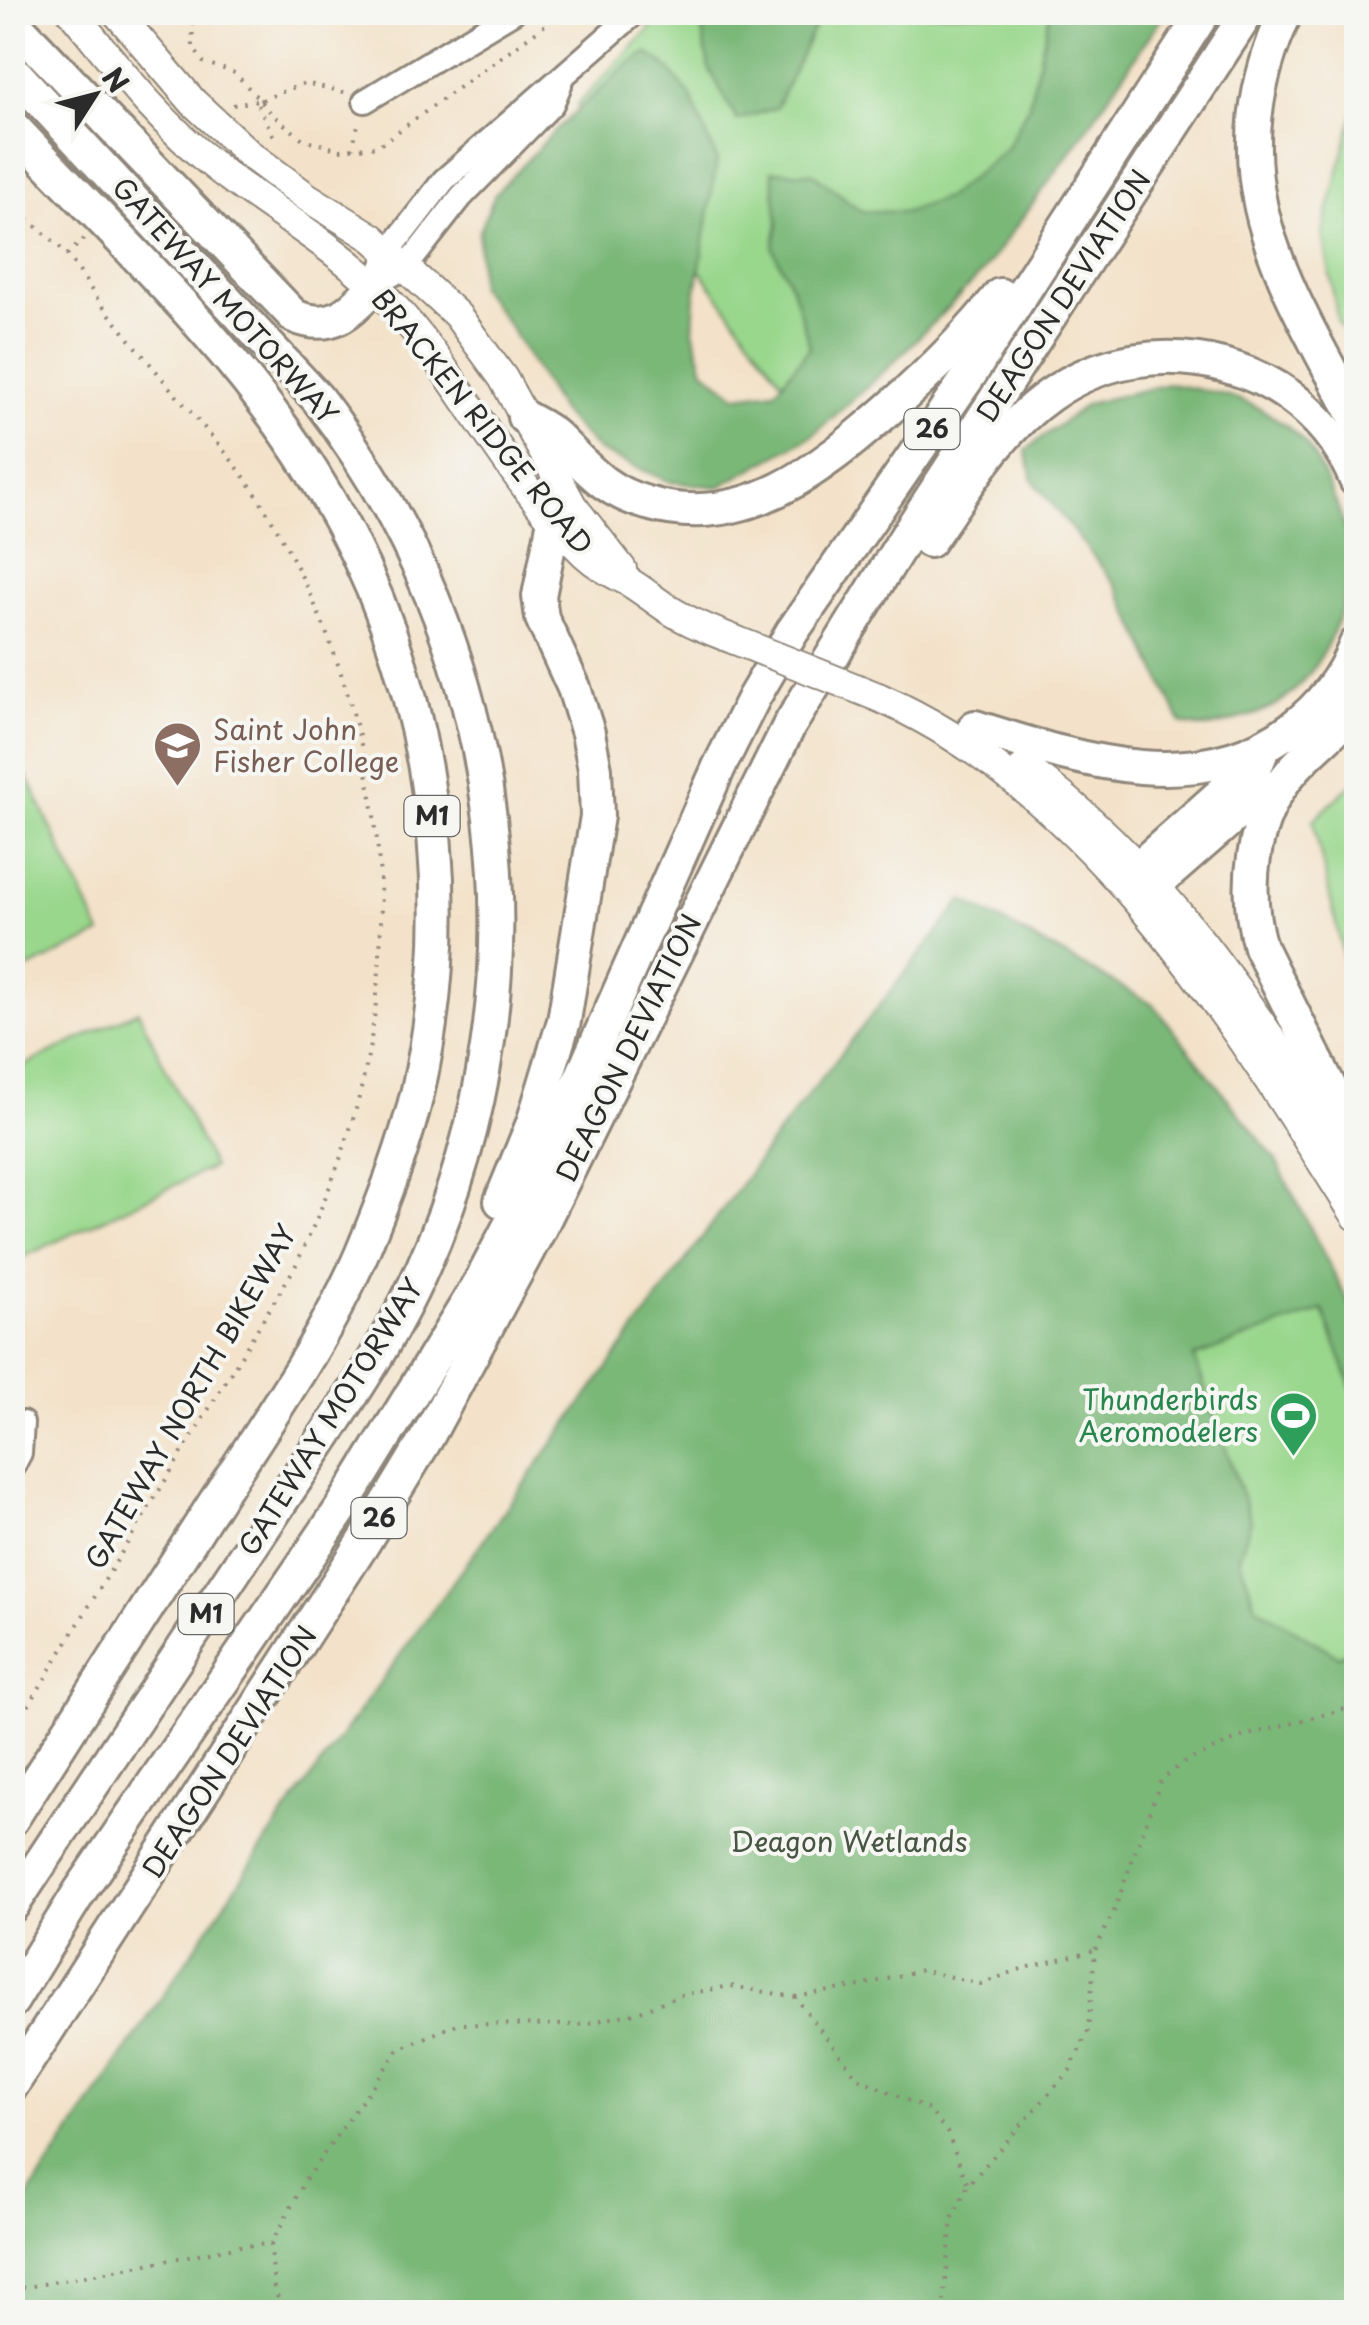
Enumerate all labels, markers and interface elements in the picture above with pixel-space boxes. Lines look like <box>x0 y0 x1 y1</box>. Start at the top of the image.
north arrow <box>45 45 145 145</box>
text: N <box>93 58 140 101</box>
street label: DEAGON DEVIATION <box>965 160 1161 430</box>
street label: GATEWAY MOTORWAY <box>103 167 349 433</box>
street label: BRACKEN RIDGE ROAD <box>362 279 604 563</box>
road number: 26 <box>904 409 960 449</box>
place label: Saint John Fisher College <box>213 707 399 782</box>
school or university icon: Saint John Fisher College <box>152 720 204 788</box>
road number: M1 <box>404 796 460 836</box>
street label: DEAGON DEVIATION <box>544 906 711 1189</box>
street label: GATEWAY NORTH BIKEWAY <box>73 1216 306 1577</box>
street label: GATEWAY MOTORWAY <box>227 1269 433 1564</box>
place label: Thunderbirds Aeromodelers <box>1079 1377 1258 1452</box>
sports icon: Thunderbirds Aeromodelers <box>1267 1390 1319 1458</box>
road number: 26 <box>352 1498 406 1538</box>
road number: M1 <box>178 1594 234 1634</box>
street label: DEAGON DEVIATION <box>131 1616 327 1886</box>
park label: Deagon Wetlands <box>731 1819 968 1862</box>

